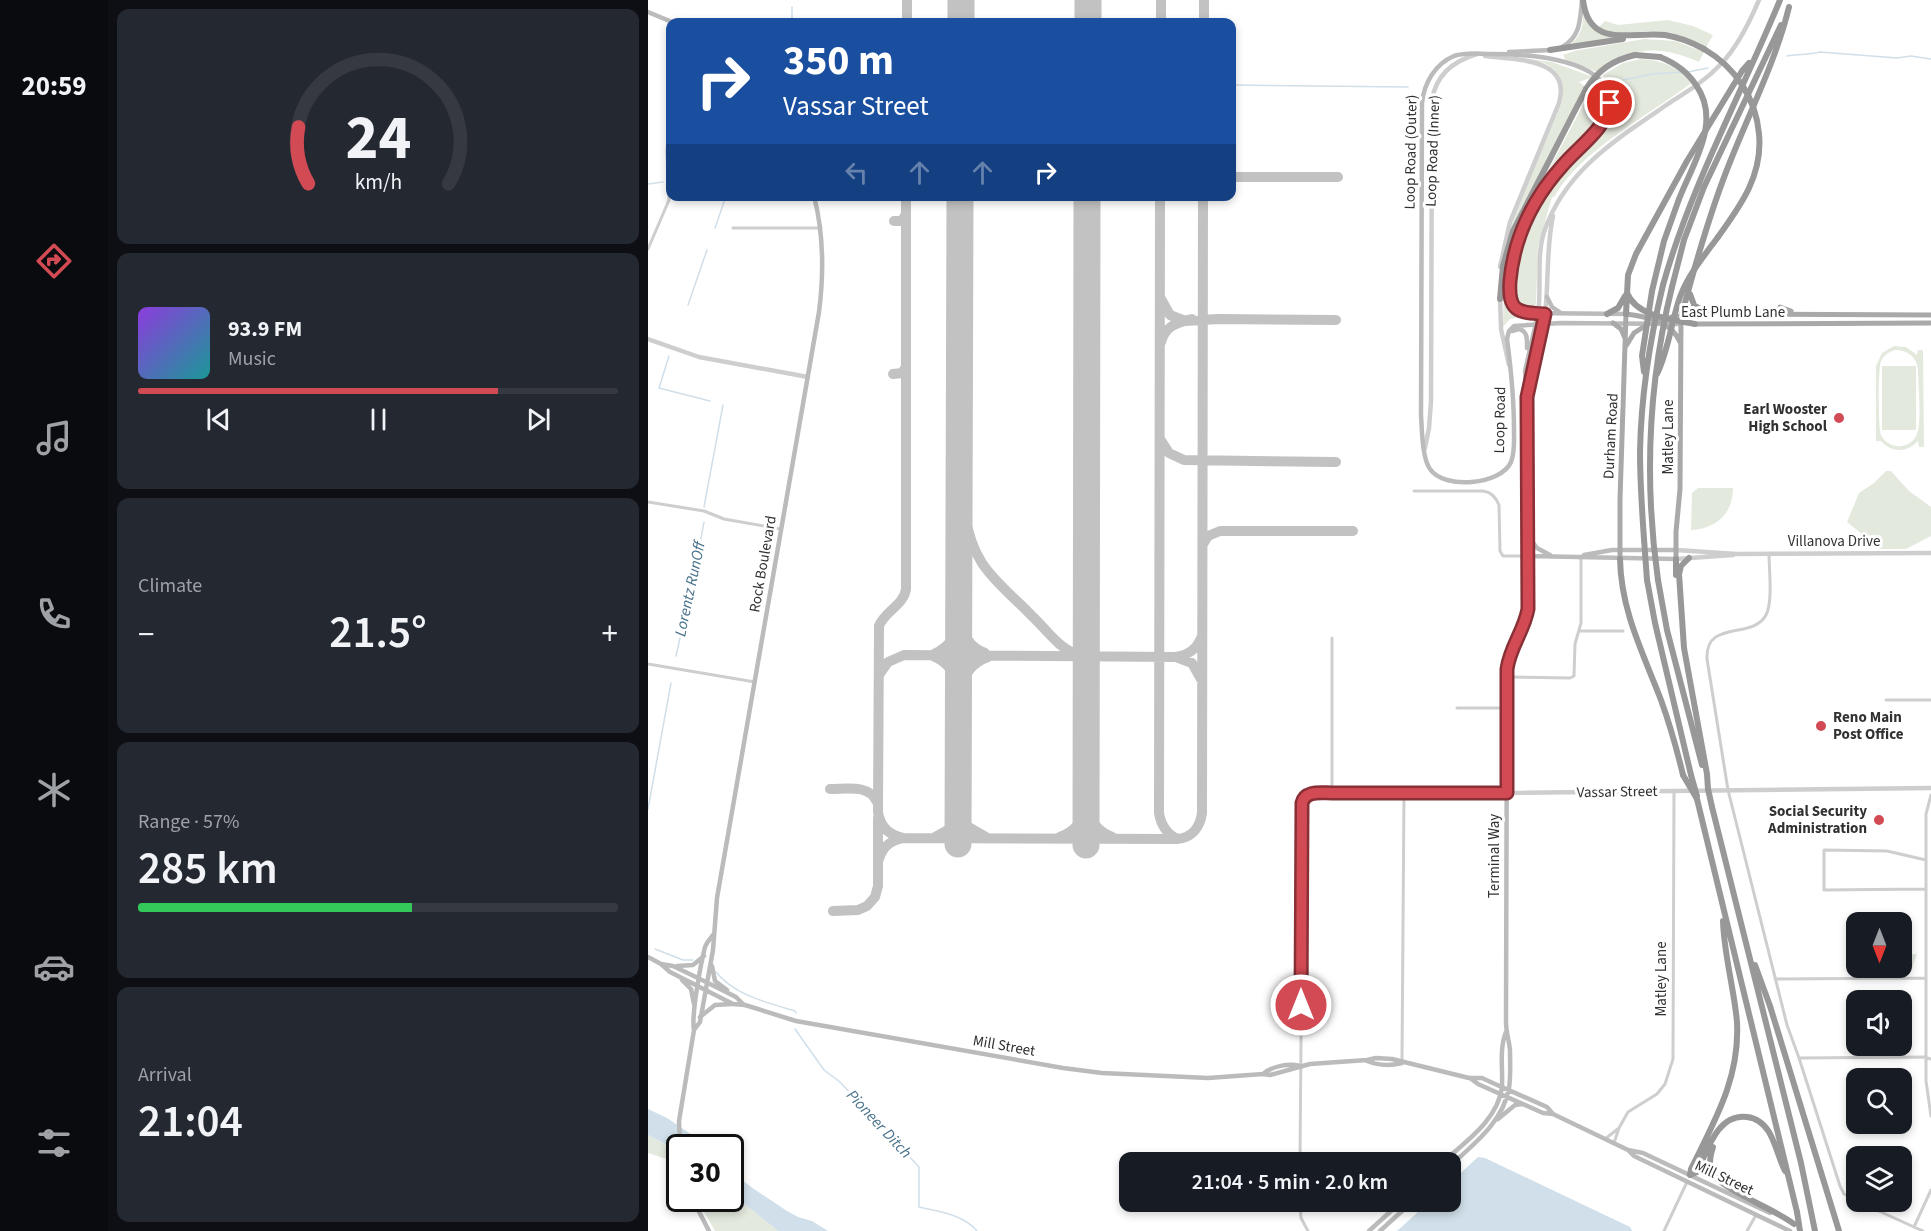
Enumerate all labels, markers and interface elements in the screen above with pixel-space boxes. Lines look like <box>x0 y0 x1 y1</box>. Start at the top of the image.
text: 350 m <box>783 31 894 91</box>
icon: right <box>684 42 762 120</box>
text: 20:59 <box>21 67 87 106</box>
pin <box>1584 77 1635 128</box>
icon: arrive <box>1593 86 1626 119</box>
text: Vassar Street <box>783 87 929 126</box>
text: 24 <box>345 94 411 183</box>
street label: Loop Road (Outer) <box>1400 95 1422 209</box>
street label: Loop Road (Inner) <box>1421 95 1445 207</box>
icon: left <box>840 156 873 189</box>
icon: ahead <box>903 156 936 189</box>
icon: ahead <box>966 156 999 189</box>
icon: right <box>1029 156 1062 189</box>
text: km/h <box>354 167 402 198</box>
icon: directions <box>33 240 75 282</box>
street label: East Plumb Lane <box>1681 302 1785 323</box>
text: 93.9 FM <box>228 313 302 345</box>
text: Music <box>228 345 276 373</box>
street label: Loop Road <box>1489 386 1511 454</box>
street label: Durham Road <box>1598 393 1624 479</box>
street label: Matley Lane <box>1658 399 1679 475</box>
place label: Earl Wooster High School <box>1743 399 1828 437</box>
icon: previous <box>202 403 235 436</box>
icon: pause <box>362 403 395 436</box>
icon: next <box>522 403 555 436</box>
marker: Earl Wooster High School <box>1832 411 1846 425</box>
icon: music <box>33 417 75 459</box>
street label: Rock Boulevard <box>744 514 782 614</box>
street label: Villanova Drive <box>1788 531 1880 552</box>
water label: Lorentz RunOff <box>669 537 711 638</box>
text: Climate <box>138 572 202 600</box>
icon: phone <box>33 593 75 635</box>
text: 21.5° <box>329 601 427 665</box>
text: − <box>138 611 154 658</box>
text: + <box>602 611 618 658</box>
place label: Reno Main Post Office <box>1833 707 1904 745</box>
marker: Reno Main Post Office <box>1814 719 1828 733</box>
icon: climate <box>33 769 75 811</box>
street label: Vassar Street <box>1576 781 1658 803</box>
place label: Social Security Administration <box>1767 801 1867 839</box>
text: Range · 57% <box>138 808 239 836</box>
marker: Social Security Administration <box>1872 813 1886 827</box>
street label: Terminal Way <box>1484 814 1505 898</box>
text: 285 km <box>138 837 278 901</box>
north arrow <box>1846 912 1912 978</box>
map controls <box>1846 912 1912 1212</box>
street label: Matley Lane <box>1651 941 1672 1017</box>
icon: car <box>33 946 75 988</box>
position arrow <box>1269 973 1333 1037</box>
button: sound <box>1846 990 1912 1056</box>
street label: Mill Street <box>971 1030 1037 1062</box>
text: Arrival <box>138 1061 192 1089</box>
button: search <box>1846 1068 1912 1134</box>
water label: Pioneer Ditch <box>841 1085 917 1163</box>
text: 21:04 <box>138 1090 243 1154</box>
icon: filters <box>33 1122 75 1164</box>
speed limit sign: 30 <box>666 1134 744 1212</box>
button: layers <box>1846 1146 1912 1212</box>
street label: Mill Street <box>1691 1155 1757 1201</box>
text: 21:04 · 5 min · 2.0 km <box>1192 1166 1388 1198</box>

